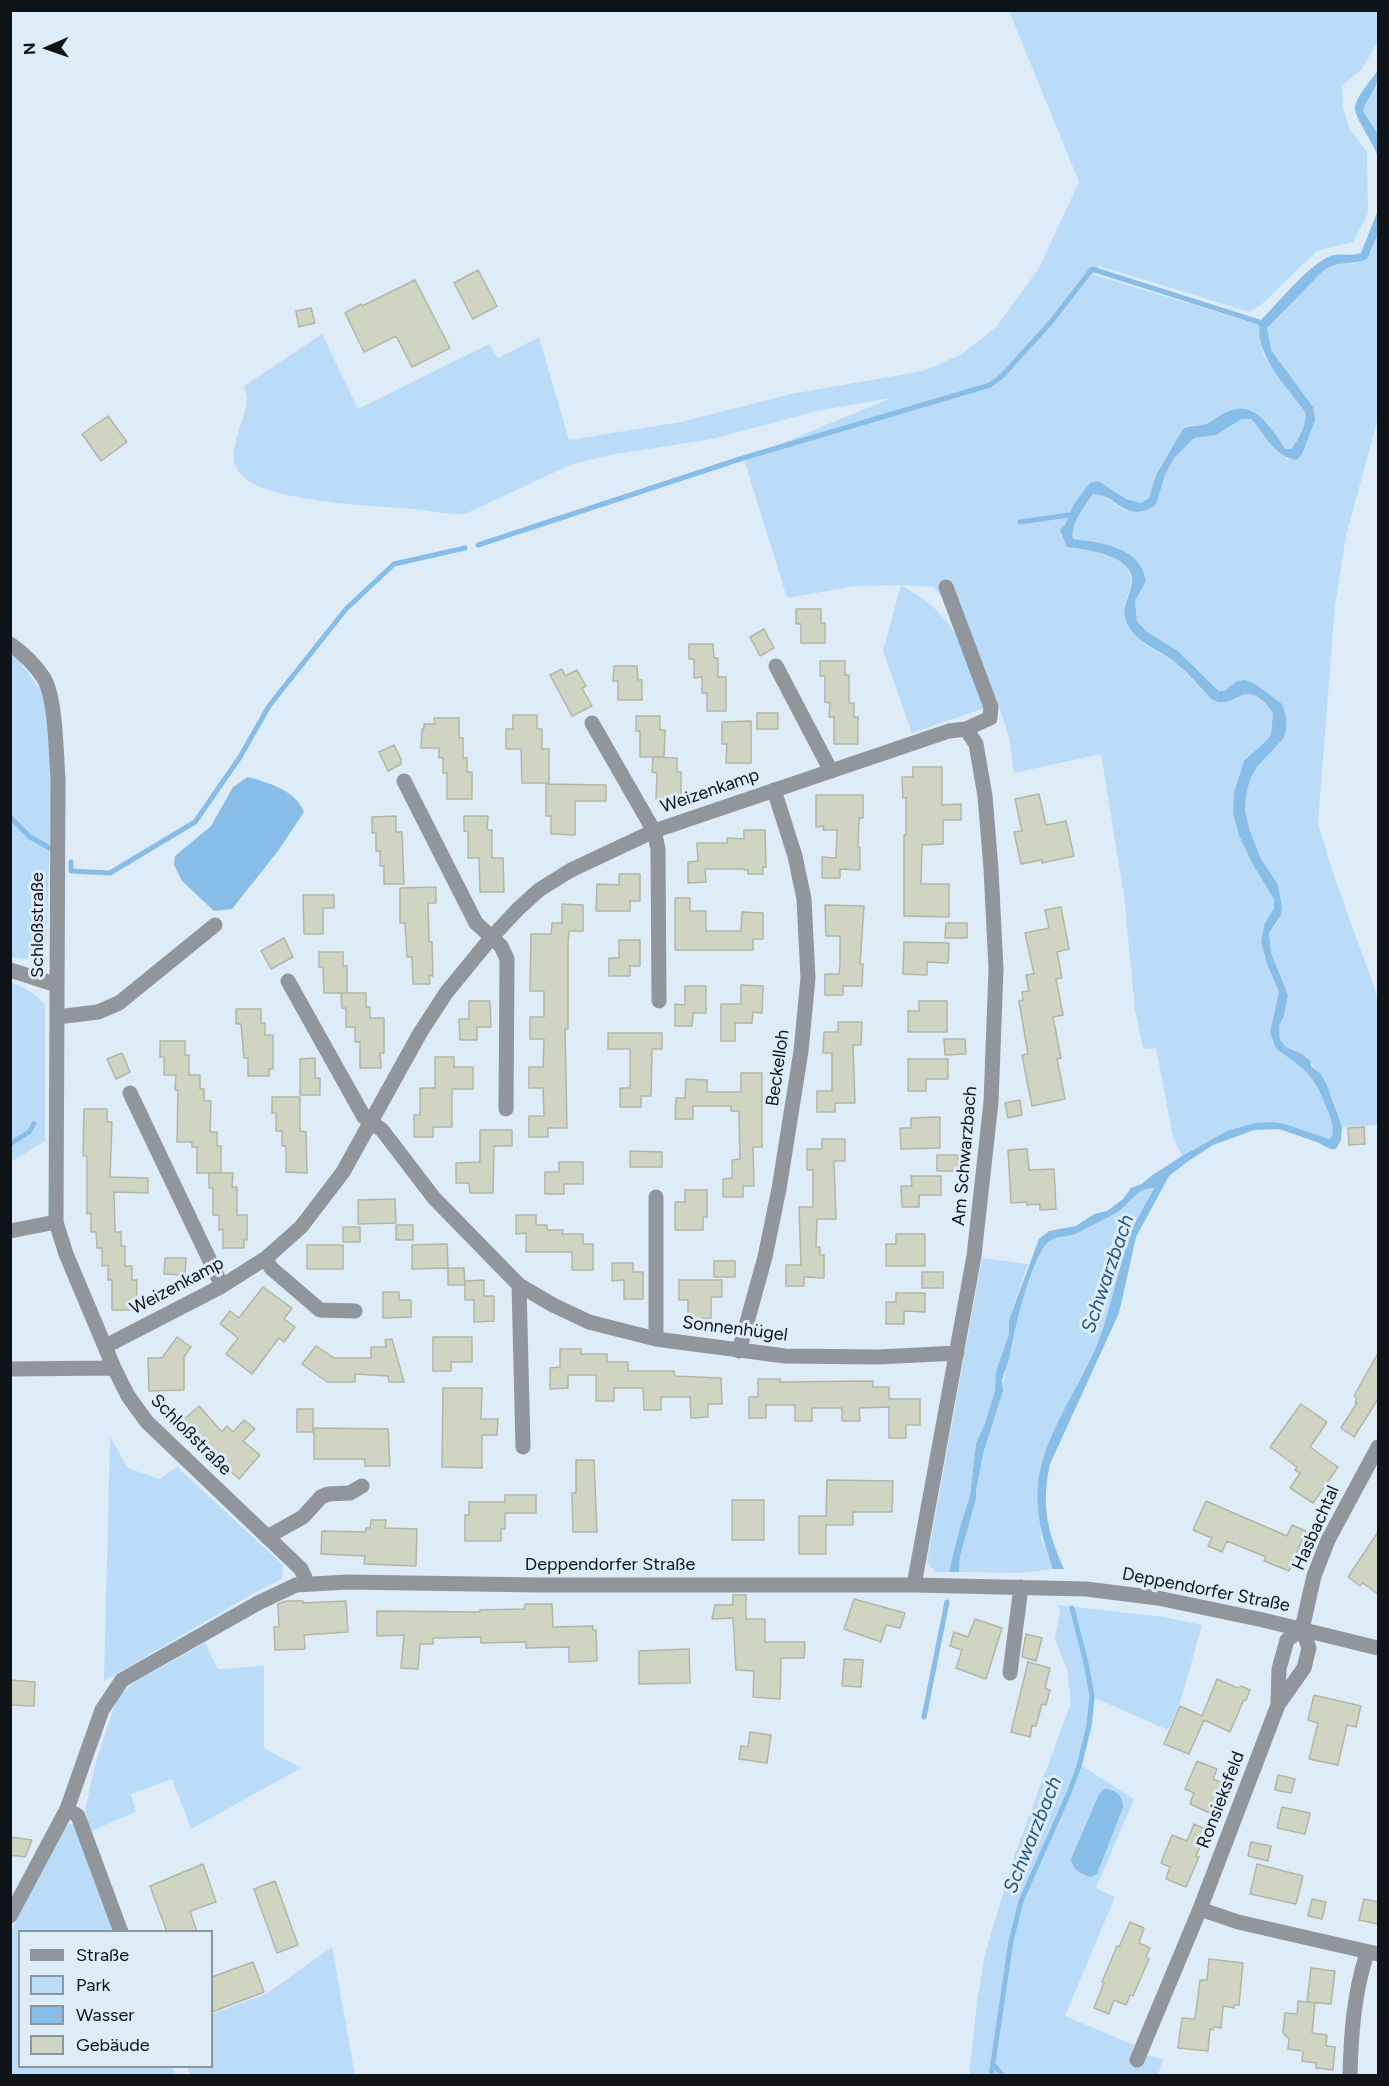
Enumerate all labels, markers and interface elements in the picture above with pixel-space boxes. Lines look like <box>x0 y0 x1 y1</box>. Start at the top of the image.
north arrow <box>18 18 78 78</box>
text: N <box>20 42 39 55</box>
street label: Weizenkamp <box>658 764 762 818</box>
street label: Schloßstraße <box>27 872 49 978</box>
street label: Beckelloh <box>762 1028 794 1108</box>
street label: Am Schwarzbach <box>948 1085 982 1227</box>
water label: Schwarzbach <box>1077 1212 1139 1336</box>
street label: Weizenkamp <box>126 1252 228 1320</box>
street label: Sonnenhügel <box>681 1312 789 1346</box>
street label: Schloßstraße <box>146 1390 236 1480</box>
street label: Hasbachtal <box>1288 1482 1344 1574</box>
street label: Deppendorfer Straße <box>525 1554 695 1576</box>
street label: Deppendorfer Straße <box>1120 1563 1292 1617</box>
street label: Ronsieksfeld <box>1193 1748 1249 1852</box>
water label: Schwarzbach <box>999 1773 1067 1897</box>
legend <box>18 1930 213 2068</box>
text: Straße <box>76 1944 129 1966</box>
text: Park <box>76 1974 110 1996</box>
text: Wasser <box>76 2004 134 2026</box>
text: Gebäude <box>76 2034 150 2056</box>

